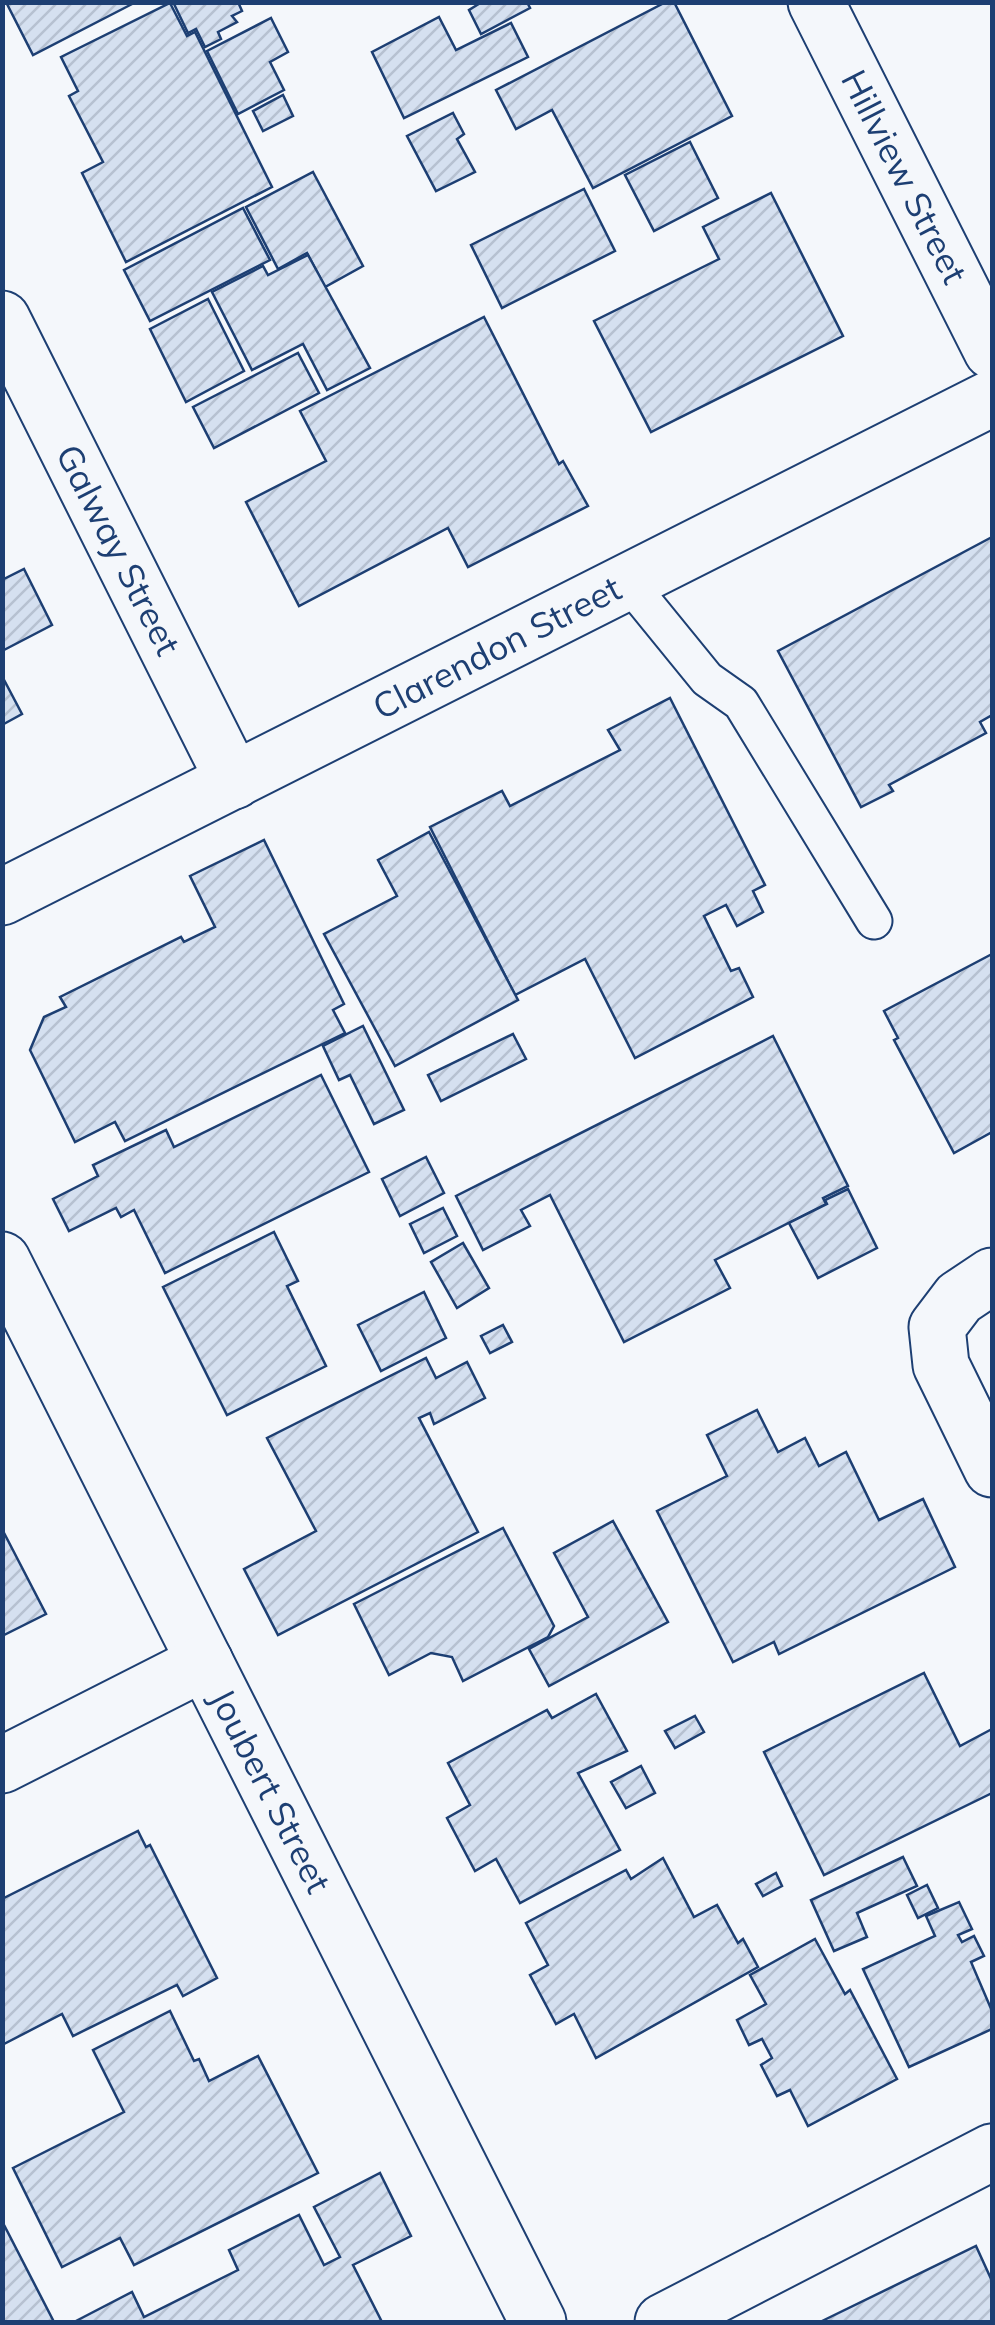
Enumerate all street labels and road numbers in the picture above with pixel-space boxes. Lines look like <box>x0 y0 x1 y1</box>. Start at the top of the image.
street label: Hillview Street <box>832 62 978 291</box>
street label: Galway Street <box>47 437 191 662</box>
street label: Clarendon Street <box>365 566 628 729</box>
street label: Joubert Street <box>201 1681 341 1900</box>

